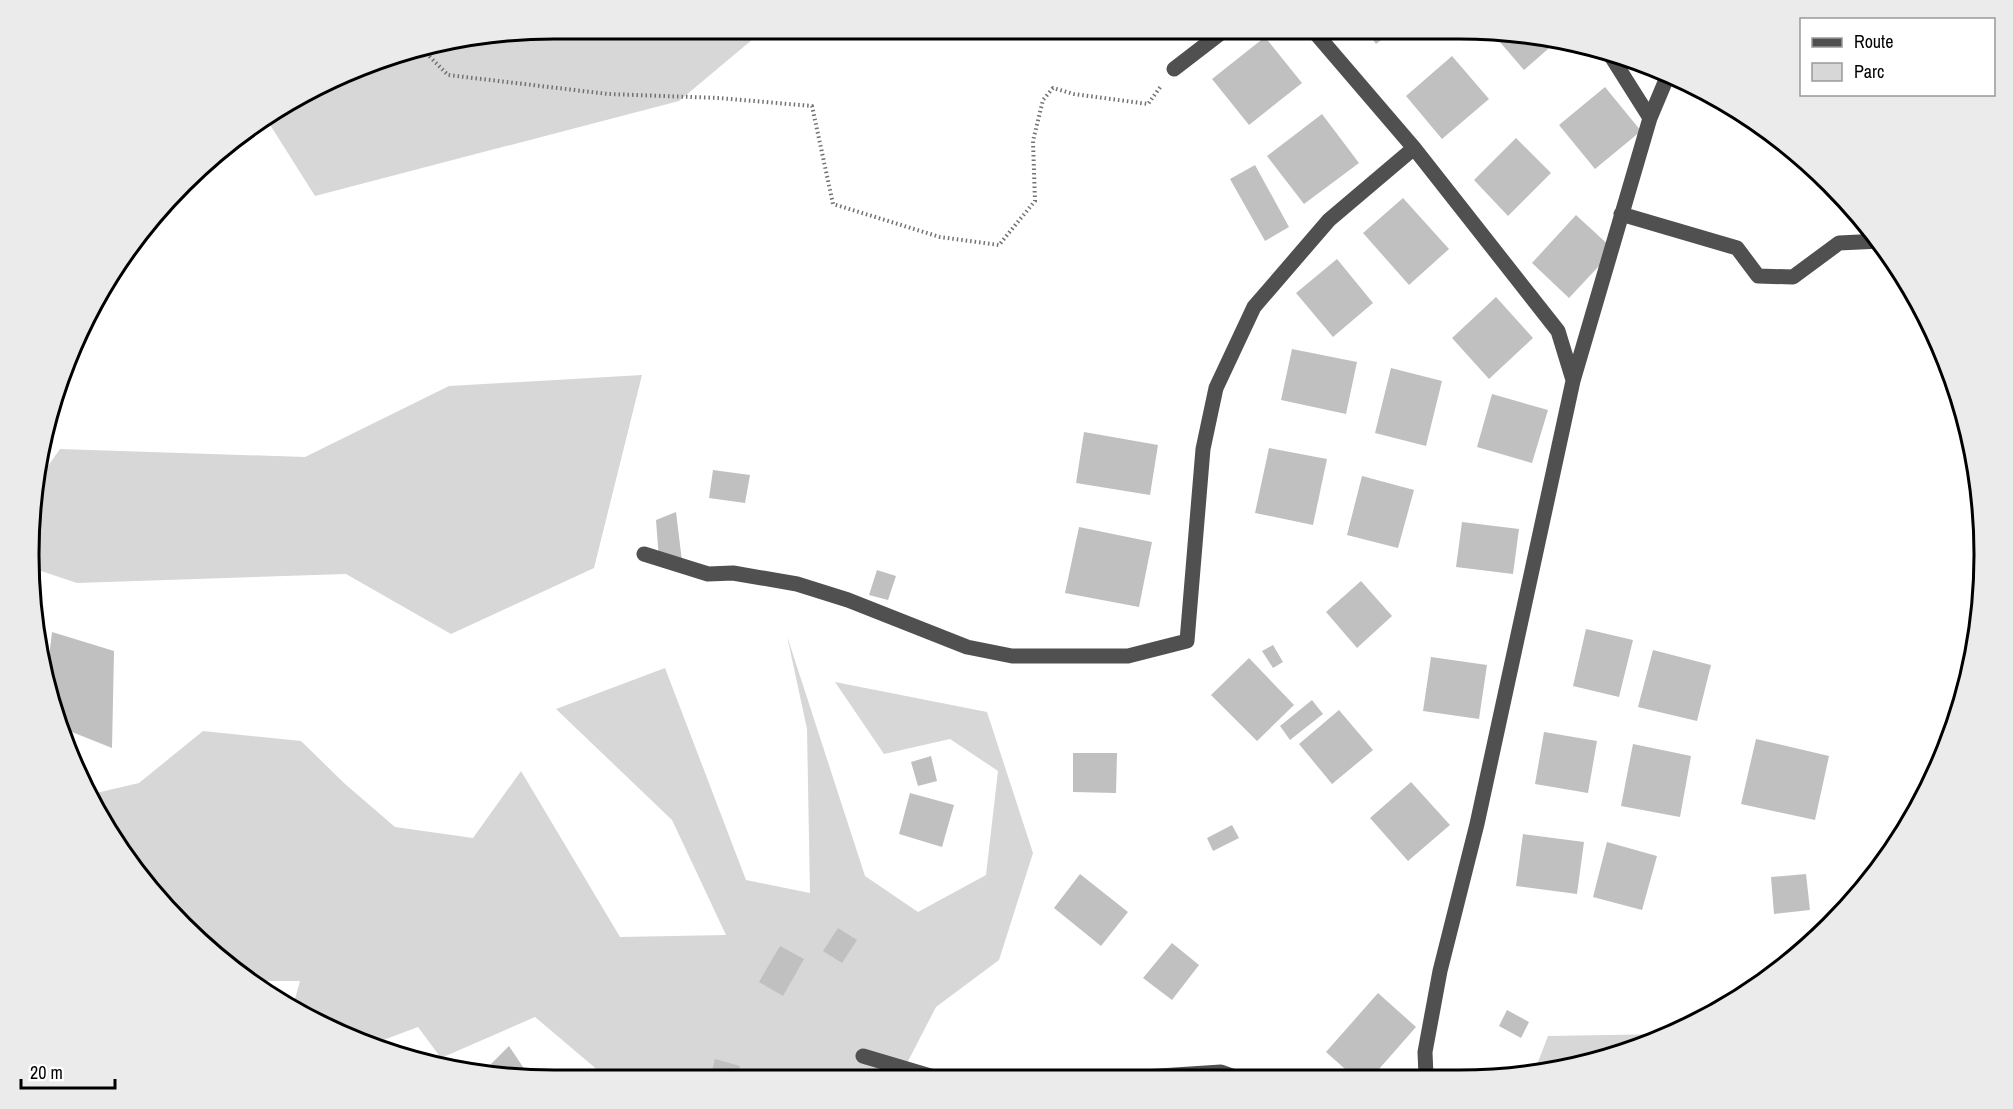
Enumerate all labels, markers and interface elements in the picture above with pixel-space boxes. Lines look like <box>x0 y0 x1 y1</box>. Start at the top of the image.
legend <box>1800 18 1995 96</box>
text: Route <box>1854 29 1893 54</box>
text: Parc <box>1854 59 1884 84</box>
scale bar <box>21 1052 116 1090</box>
text: 20 m <box>30 1060 63 1085</box>

